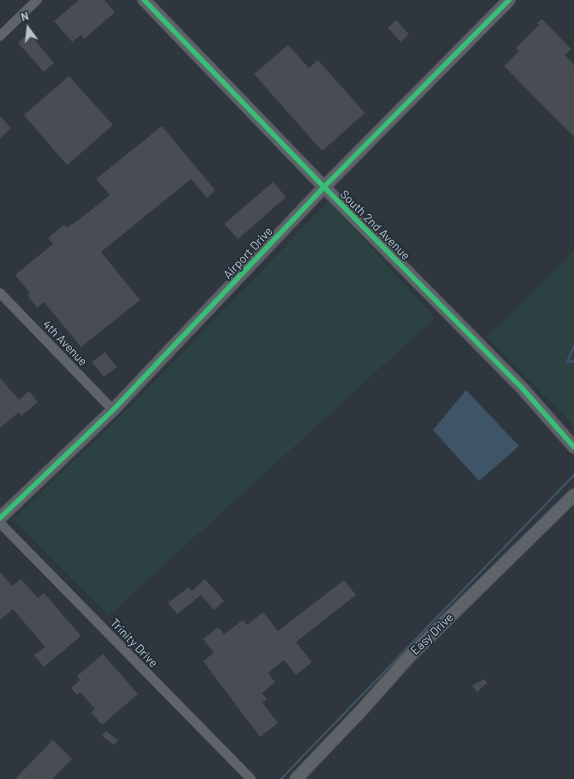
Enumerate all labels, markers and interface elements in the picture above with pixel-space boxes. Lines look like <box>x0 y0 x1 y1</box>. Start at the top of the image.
north arrow <box>8 8 48 48</box>
text: N <box>20 9 30 23</box>
street label: South 2nd Avenue <box>337 187 413 263</box>
street label: Airport Drive <box>220 224 276 282</box>
street label: 4th Avenue <box>40 317 90 369</box>
street label: Easy Drive <box>408 610 456 658</box>
street label: Trinity Drive <box>107 616 161 670</box>

